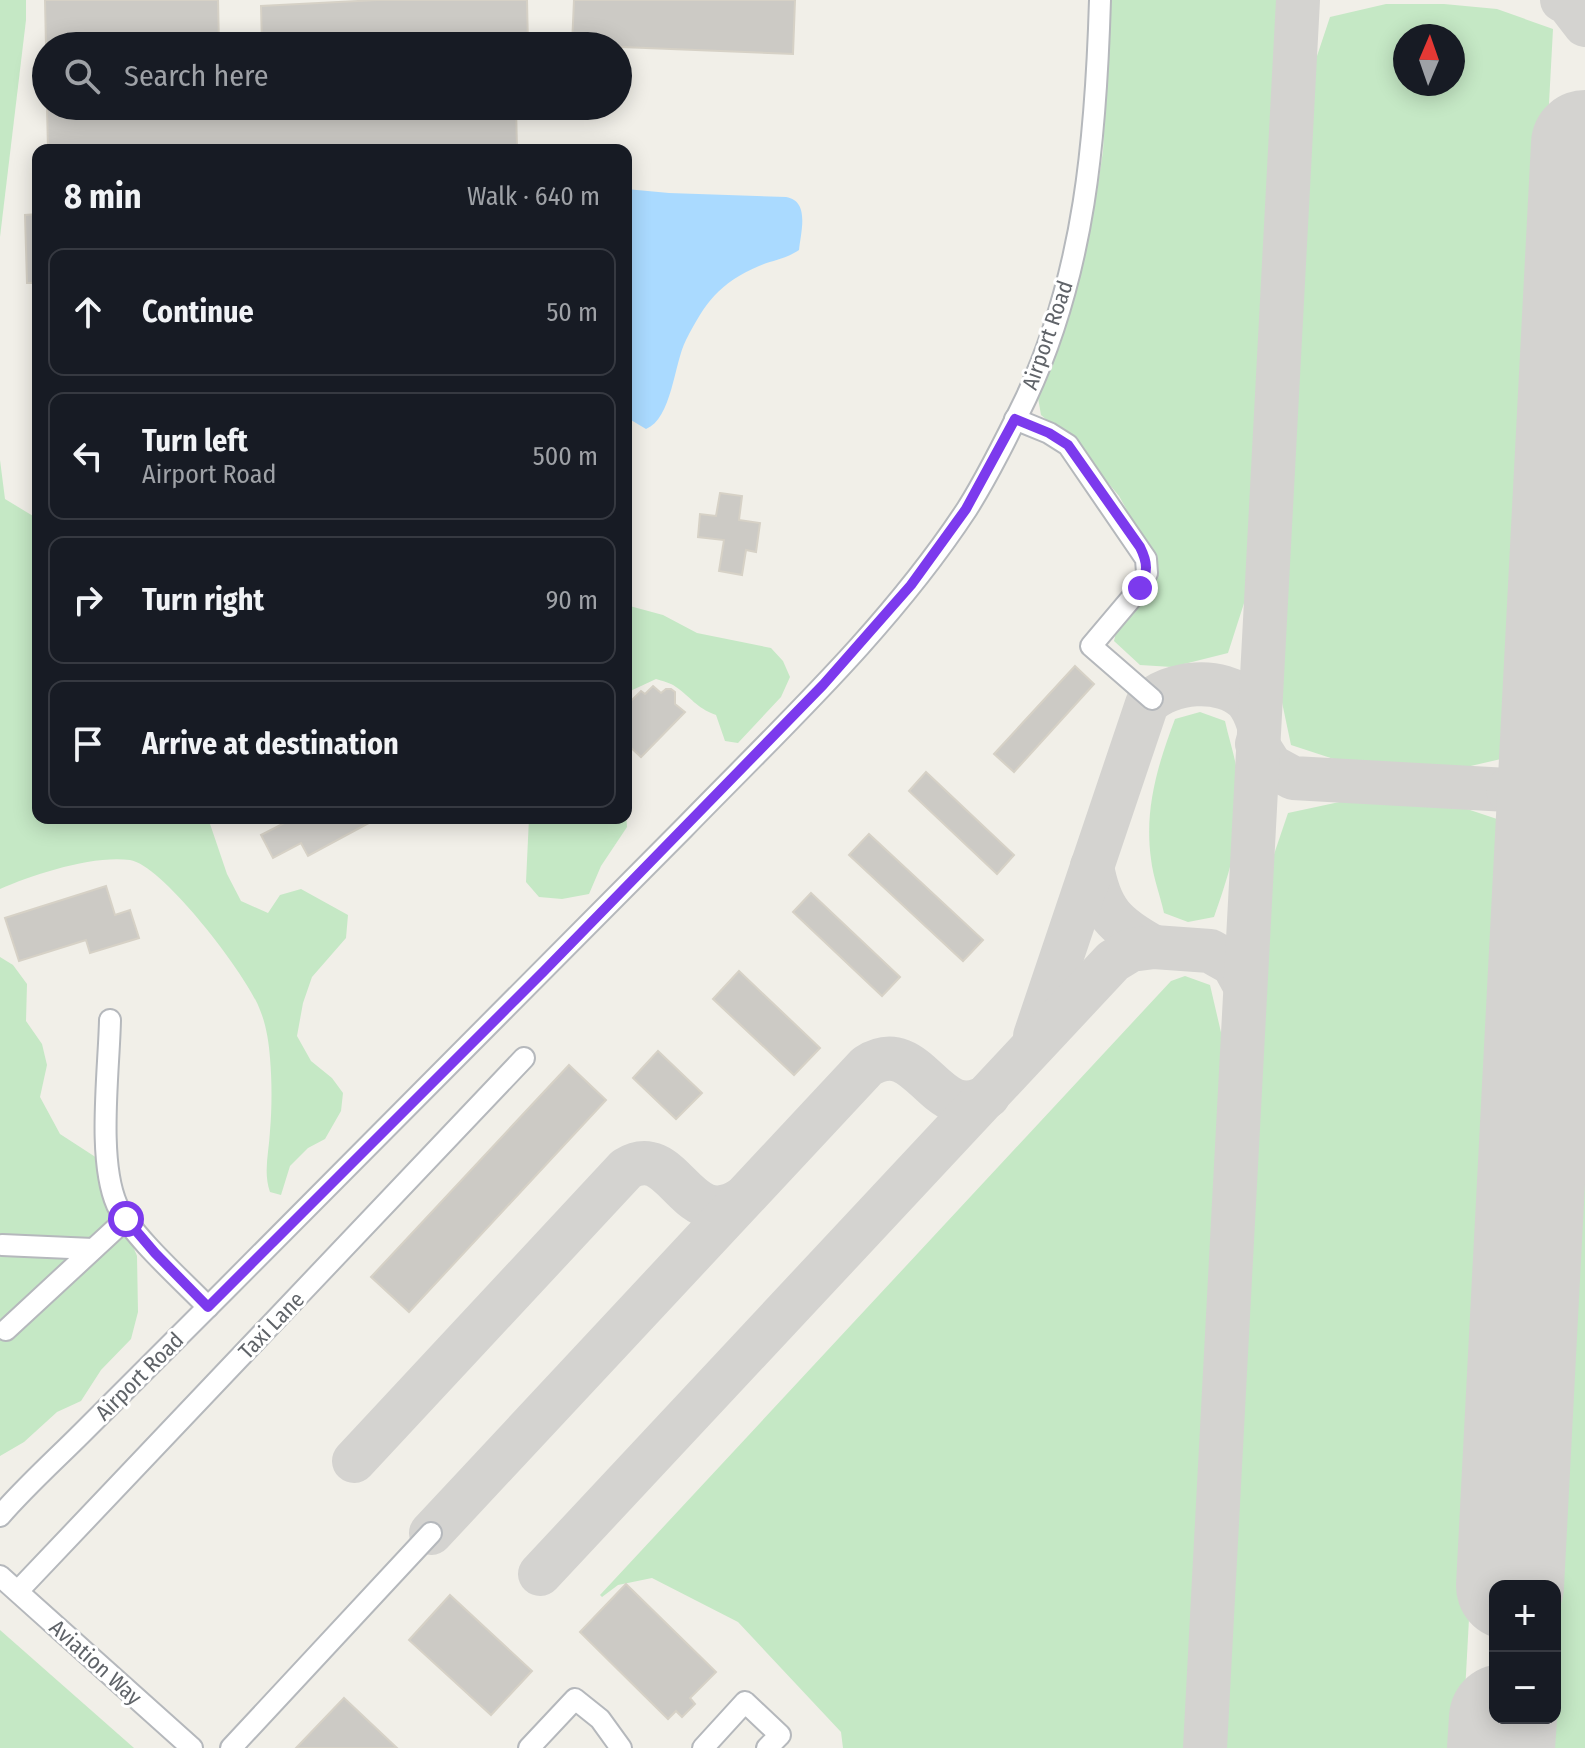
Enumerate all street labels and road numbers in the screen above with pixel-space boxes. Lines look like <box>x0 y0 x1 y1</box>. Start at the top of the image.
street label: Airport Road <box>1016 277 1079 393</box>
street label: Taxi Lane <box>233 1286 310 1365</box>
street label: Airport Road <box>90 1327 189 1426</box>
street label: Aviation Way <box>44 1614 148 1711</box>

